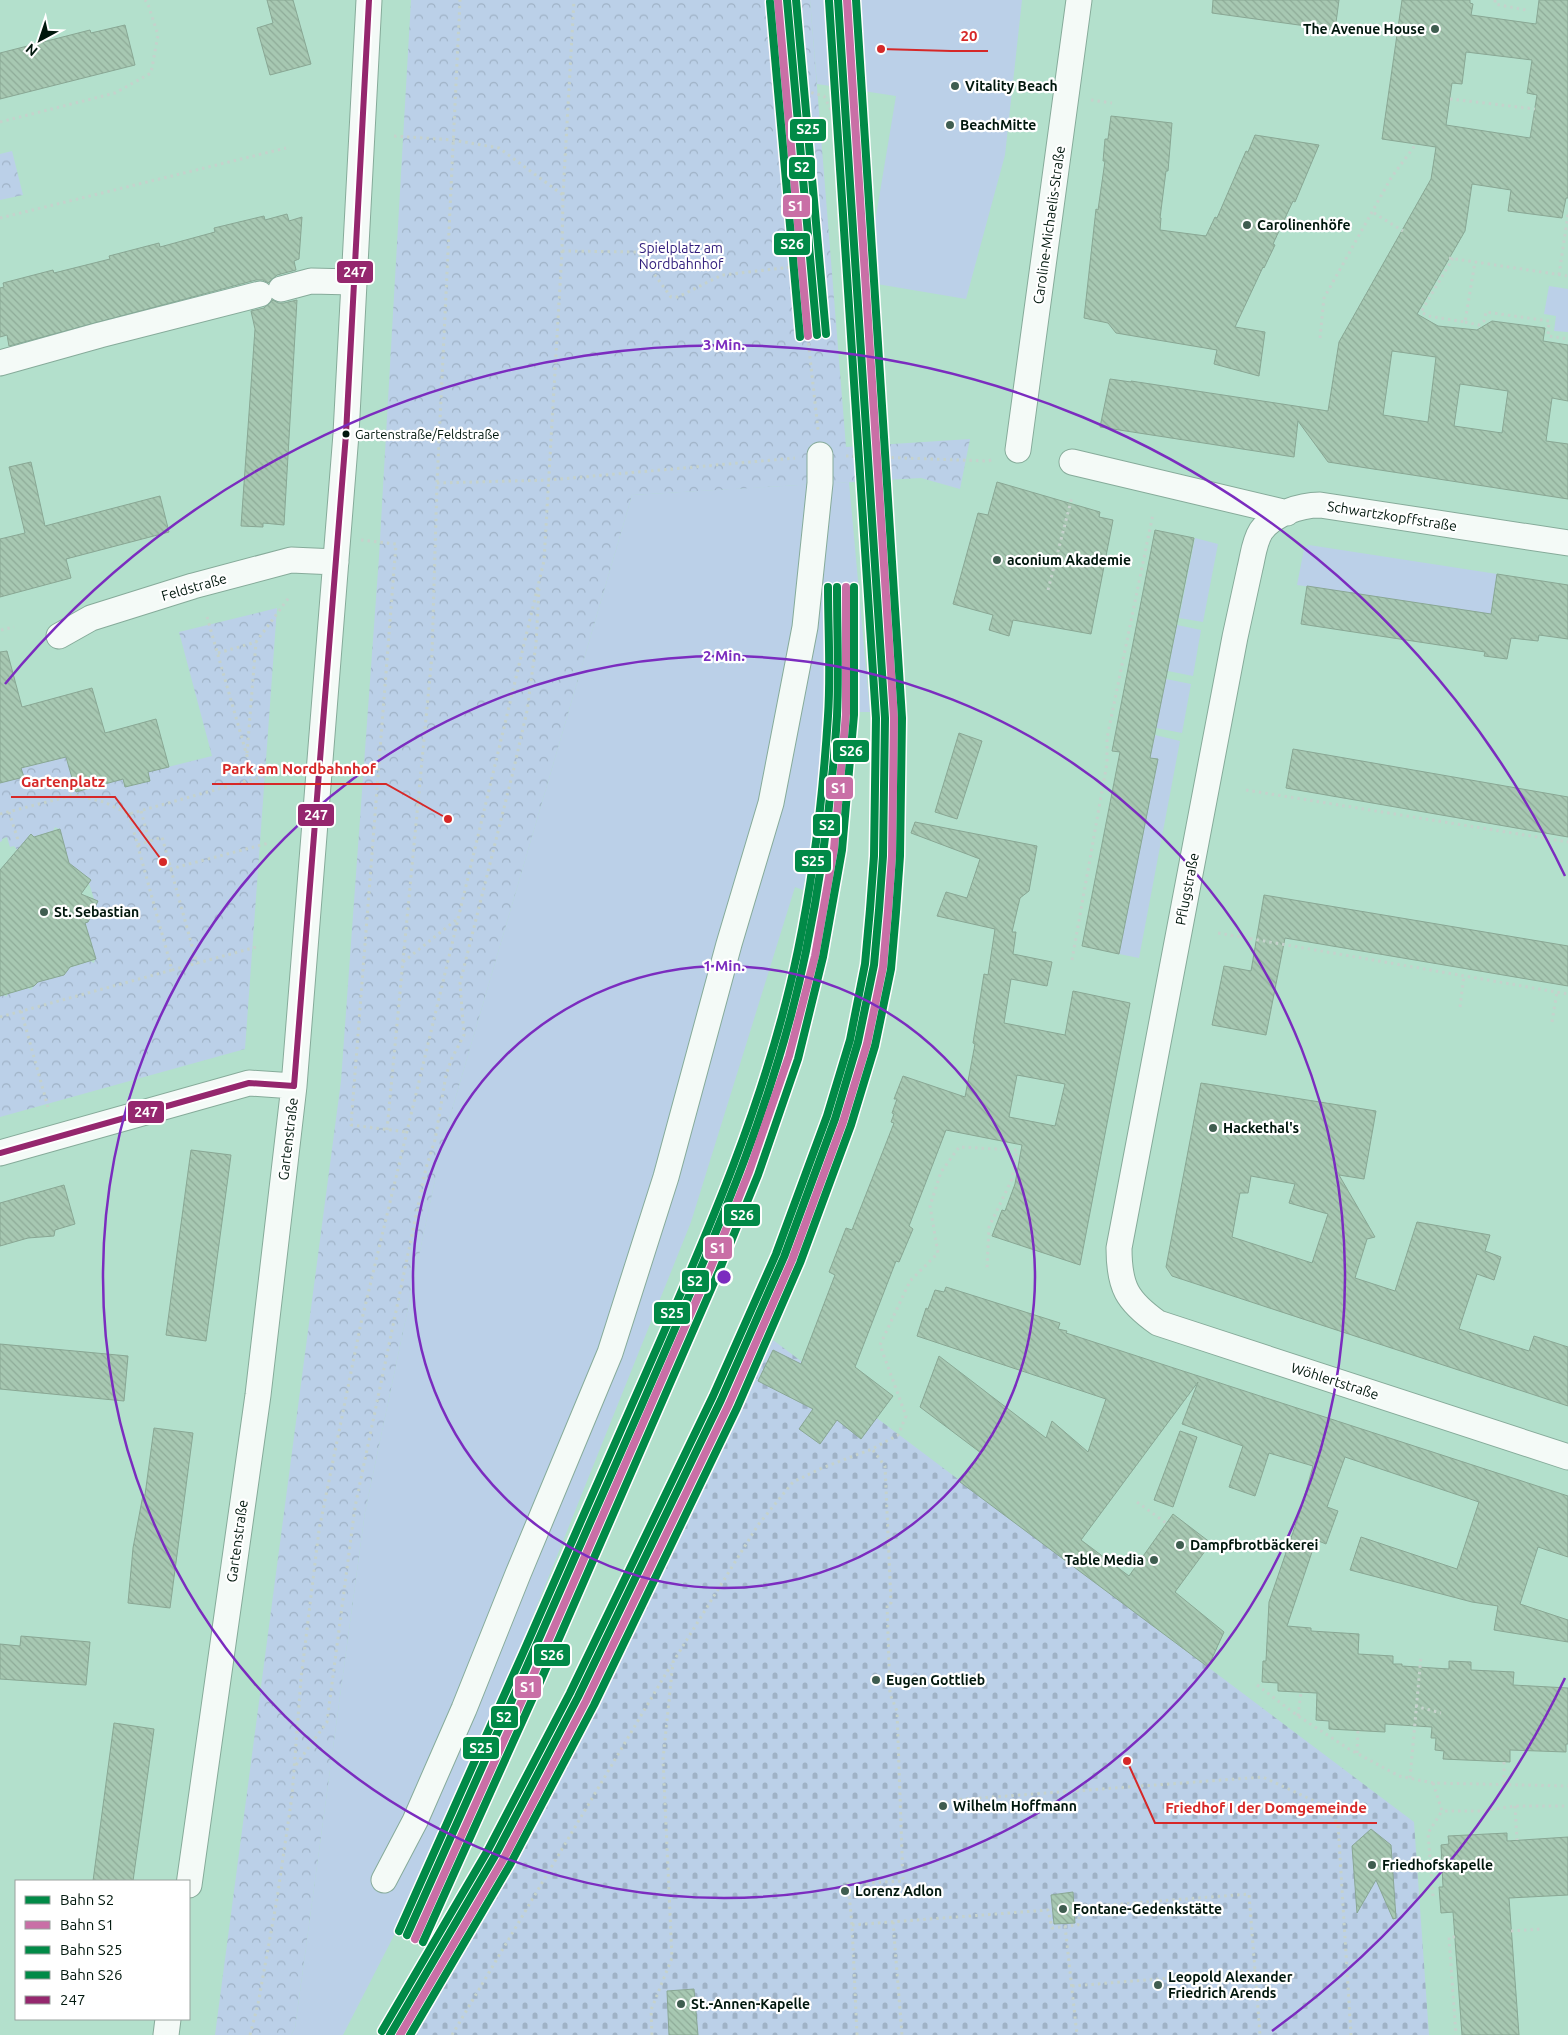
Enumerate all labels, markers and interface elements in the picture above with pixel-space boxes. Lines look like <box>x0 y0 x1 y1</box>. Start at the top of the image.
north arrow <box>15 15 65 65</box>
callout: 20 <box>951 21 988 51</box>
place label: The Avenue House <box>1303 21 1425 37</box>
marker: The Avenue House <box>1429 23 1441 35</box>
text: 20 <box>961 27 977 44</box>
text: N <box>22 40 41 59</box>
place label: Vitality Beach <box>965 78 1058 94</box>
marker: Vitality Beach <box>949 80 961 92</box>
place label: BeachMitte <box>960 117 1036 133</box>
line badge: S25 <box>789 118 827 142</box>
marker: BeachMitte <box>944 119 956 131</box>
text: S25 <box>796 121 820 137</box>
street label: Caroline-Michaelis-Straße <box>1030 145 1068 305</box>
line badge: S2 <box>788 156 816 180</box>
text: S2 <box>794 159 810 175</box>
line badge: S1 <box>782 194 811 218</box>
text: S1 <box>788 198 804 214</box>
place label: Carolinenhöfe <box>1257 217 1351 233</box>
marker: Carolinenhöfe <box>1241 219 1253 231</box>
line badge: S26 <box>773 232 811 256</box>
text: S26 <box>780 236 804 252</box>
park label: Spielplatz am Nordbahnhof <box>639 240 724 272</box>
line badge: 247 <box>336 260 374 284</box>
text: 247 <box>343 264 367 280</box>
text: 3 Min. <box>703 336 745 353</box>
place label: Gartenstraße/Feldstraße <box>355 427 499 441</box>
marker: Gartenstraße/Feldstraße <box>341 429 351 439</box>
street label: Schwartzkopffstraße <box>1326 498 1458 534</box>
place label: aconium Akademie <box>1007 552 1131 568</box>
marker: aconium Akademie <box>991 554 1003 566</box>
street label: Feldstraße <box>160 570 228 604</box>
text: 2 Min. <box>703 647 745 664</box>
line badge: S26 <box>832 739 870 763</box>
text: S26 <box>839 743 863 759</box>
callout: Park am Nordbahnhof <box>212 754 386 784</box>
text: Park am Nordbahnhof <box>222 760 377 777</box>
callout: Gartenplatz <box>11 767 115 797</box>
text: Gartenplatz <box>21 773 105 790</box>
line badge: S1 <box>825 776 854 800</box>
text: S1 <box>831 780 847 796</box>
line badge: 247 <box>297 803 335 827</box>
text: 247 <box>304 807 328 823</box>
line badge: S2 <box>812 813 841 837</box>
text: S2 <box>819 817 835 833</box>
line badge: S25 <box>794 849 832 873</box>
street label: Pflugstraße <box>1172 851 1202 927</box>
text: S25 <box>801 853 825 869</box>
place label: St. Sebastian <box>54 904 139 920</box>
marker: St. Sebastian <box>38 906 50 918</box>
text: 1 Min. <box>703 957 745 974</box>
street label: Gartenstraße <box>275 1097 301 1181</box>
line badge: 247 <box>127 1100 165 1124</box>
text: 247 <box>134 1104 158 1120</box>
place label: Hackethal's <box>1223 1120 1300 1136</box>
marker: Hackethal's <box>1207 1122 1219 1134</box>
line badge: S26 <box>723 1203 761 1227</box>
text: S26 <box>730 1207 754 1223</box>
line badge: S1 <box>704 1236 733 1260</box>
text: S1 <box>710 1240 726 1256</box>
centre of rings <box>715 1268 733 1286</box>
line badge: S2 <box>681 1269 710 1293</box>
text: S2 <box>687 1273 703 1289</box>
line badge: S25 <box>653 1301 691 1325</box>
text: S25 <box>660 1305 684 1321</box>
street label: Wöhlertstraße <box>1289 1359 1381 1403</box>
street label: Gartenstraße <box>223 1499 251 1583</box>
place label: Dampfbrotbäckerei <box>1190 1537 1319 1553</box>
marker: Dampfbrotbäckerei <box>1174 1539 1186 1551</box>
place label: Table Media <box>1065 1552 1144 1568</box>
marker: Table Media <box>1148 1554 1160 1566</box>
line badge: S26 <box>533 1643 571 1667</box>
text: S26 <box>540 1647 564 1663</box>
place label: Eugen Gottlieb <box>886 1672 985 1688</box>
marker: Eugen Gottlieb <box>870 1674 882 1686</box>
line badge: S1 <box>514 1675 542 1699</box>
text: S1 <box>520 1679 536 1695</box>
line badge: S2 <box>490 1705 519 1729</box>
text: S2 <box>496 1709 512 1725</box>
line badge: S25 <box>462 1736 500 1760</box>
text: S25 <box>469 1740 493 1756</box>
callout: Friedhof I der Domgemeinde <box>1155 1793 1377 1823</box>
place label: Wilhelm Hoffmann <box>953 1798 1077 1814</box>
text: Friedhof I der Domgemeinde <box>1165 1799 1367 1816</box>
marker: Wilhelm Hoffmann <box>937 1800 949 1812</box>
place label: Friedhofskapelle <box>1382 1857 1493 1873</box>
marker: Friedhofskapelle <box>1366 1859 1378 1871</box>
legend <box>15 1880 190 2020</box>
place label: Lorenz Adlon <box>855 1883 942 1899</box>
marker: Lorenz Adlon <box>839 1885 851 1897</box>
text: Bahn S2 <box>60 1891 114 1908</box>
place label: Fontane-Gedenkstätte <box>1073 1901 1222 1917</box>
marker: Fontane-Gedenkstätte <box>1057 1903 1069 1915</box>
text: Bahn S1 <box>60 1916 114 1933</box>
text: Bahn S25 <box>60 1941 123 1958</box>
text: Bahn S26 <box>60 1966 123 1983</box>
place label: Leopold Alexander Friedrich Arends <box>1168 1969 1293 2001</box>
marker: Leopold Alexander Friedrich Arends <box>1152 1979 1164 1991</box>
text: 247 <box>60 1991 85 2008</box>
place label: St.-Annen-Kapelle <box>691 1996 810 2012</box>
marker: St.-Annen-Kapelle <box>675 1998 687 2010</box>

